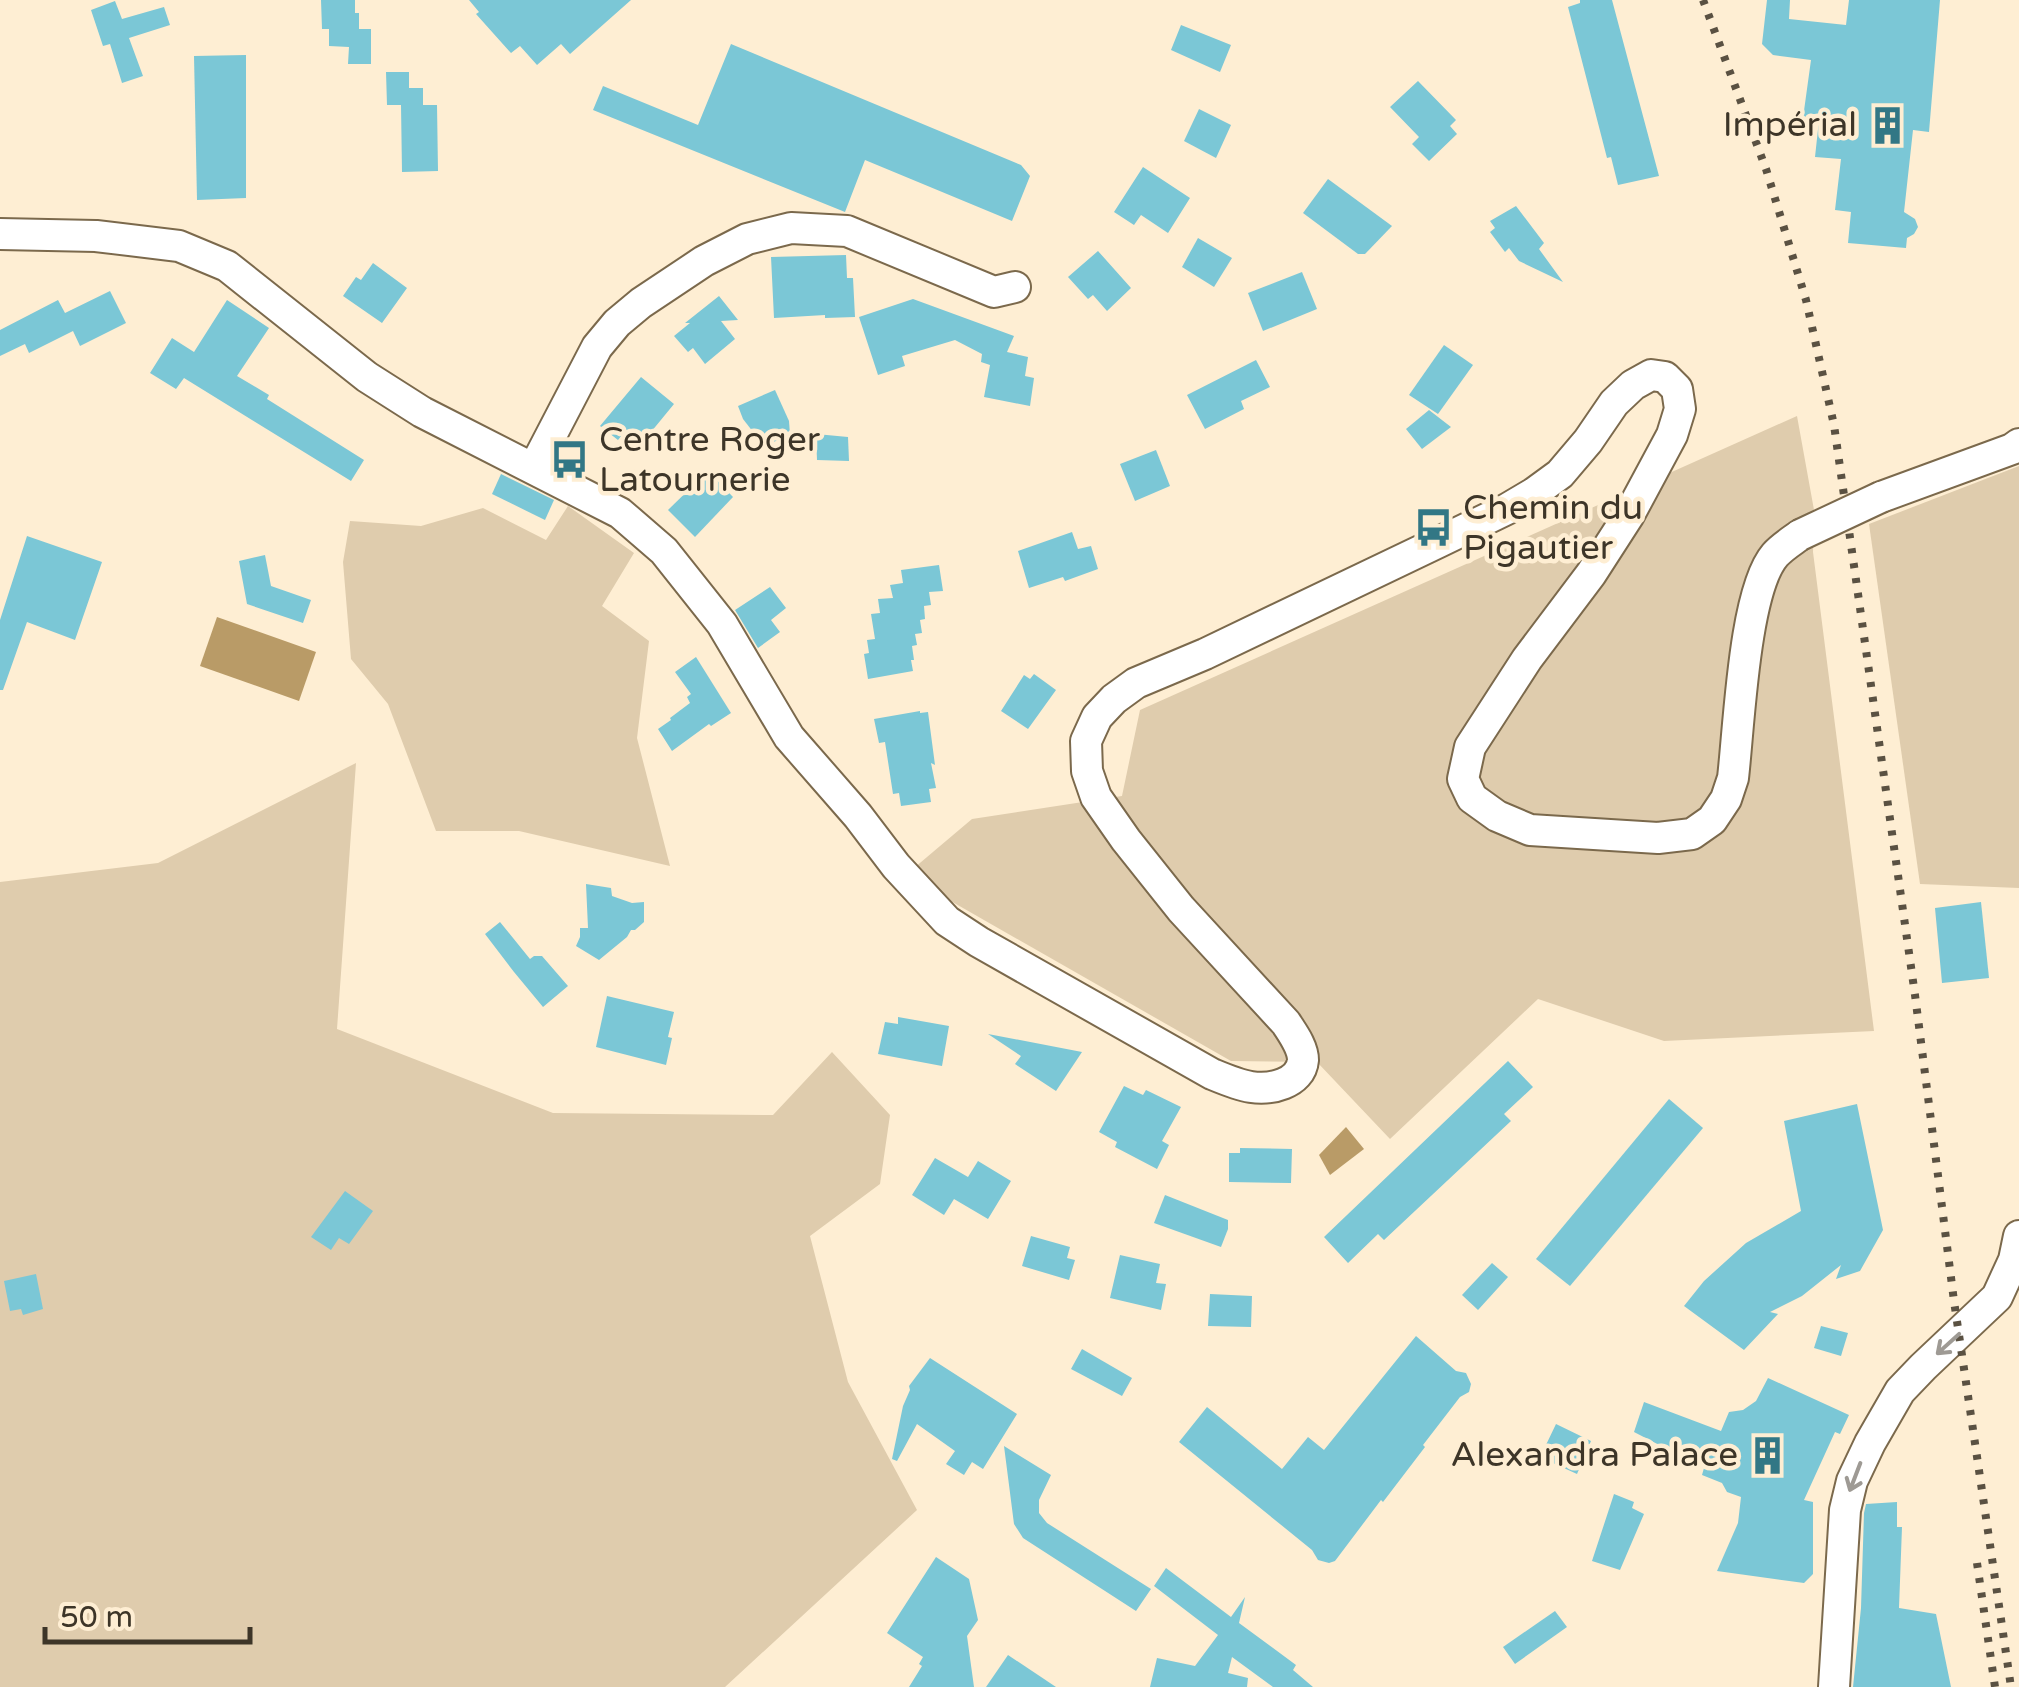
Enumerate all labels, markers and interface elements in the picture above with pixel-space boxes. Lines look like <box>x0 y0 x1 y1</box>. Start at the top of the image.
place label: Impérial <box>1723 104 1857 146</box>
building icon: Impérial <box>1866 104 1908 146</box>
place label: Centre Roger Latournerie <box>599 419 821 501</box>
bus stop icon: Centre Roger Latournerie <box>548 439 590 481</box>
place label: Chemin du Pigautier <box>1463 487 1643 569</box>
bus stop icon: Chemin du Pigautier <box>1412 507 1454 549</box>
one-way arrow <box>1936 1332 1961 1355</box>
place label: Alexandra Palace <box>1451 1434 1738 1476</box>
building icon: Alexandra Palace <box>1747 1434 1789 1476</box>
one-way arrow <box>1845 1461 1863 1492</box>
scale bar <box>45 1582 250 1644</box>
text: 50 m <box>60 1599 133 1636</box>

